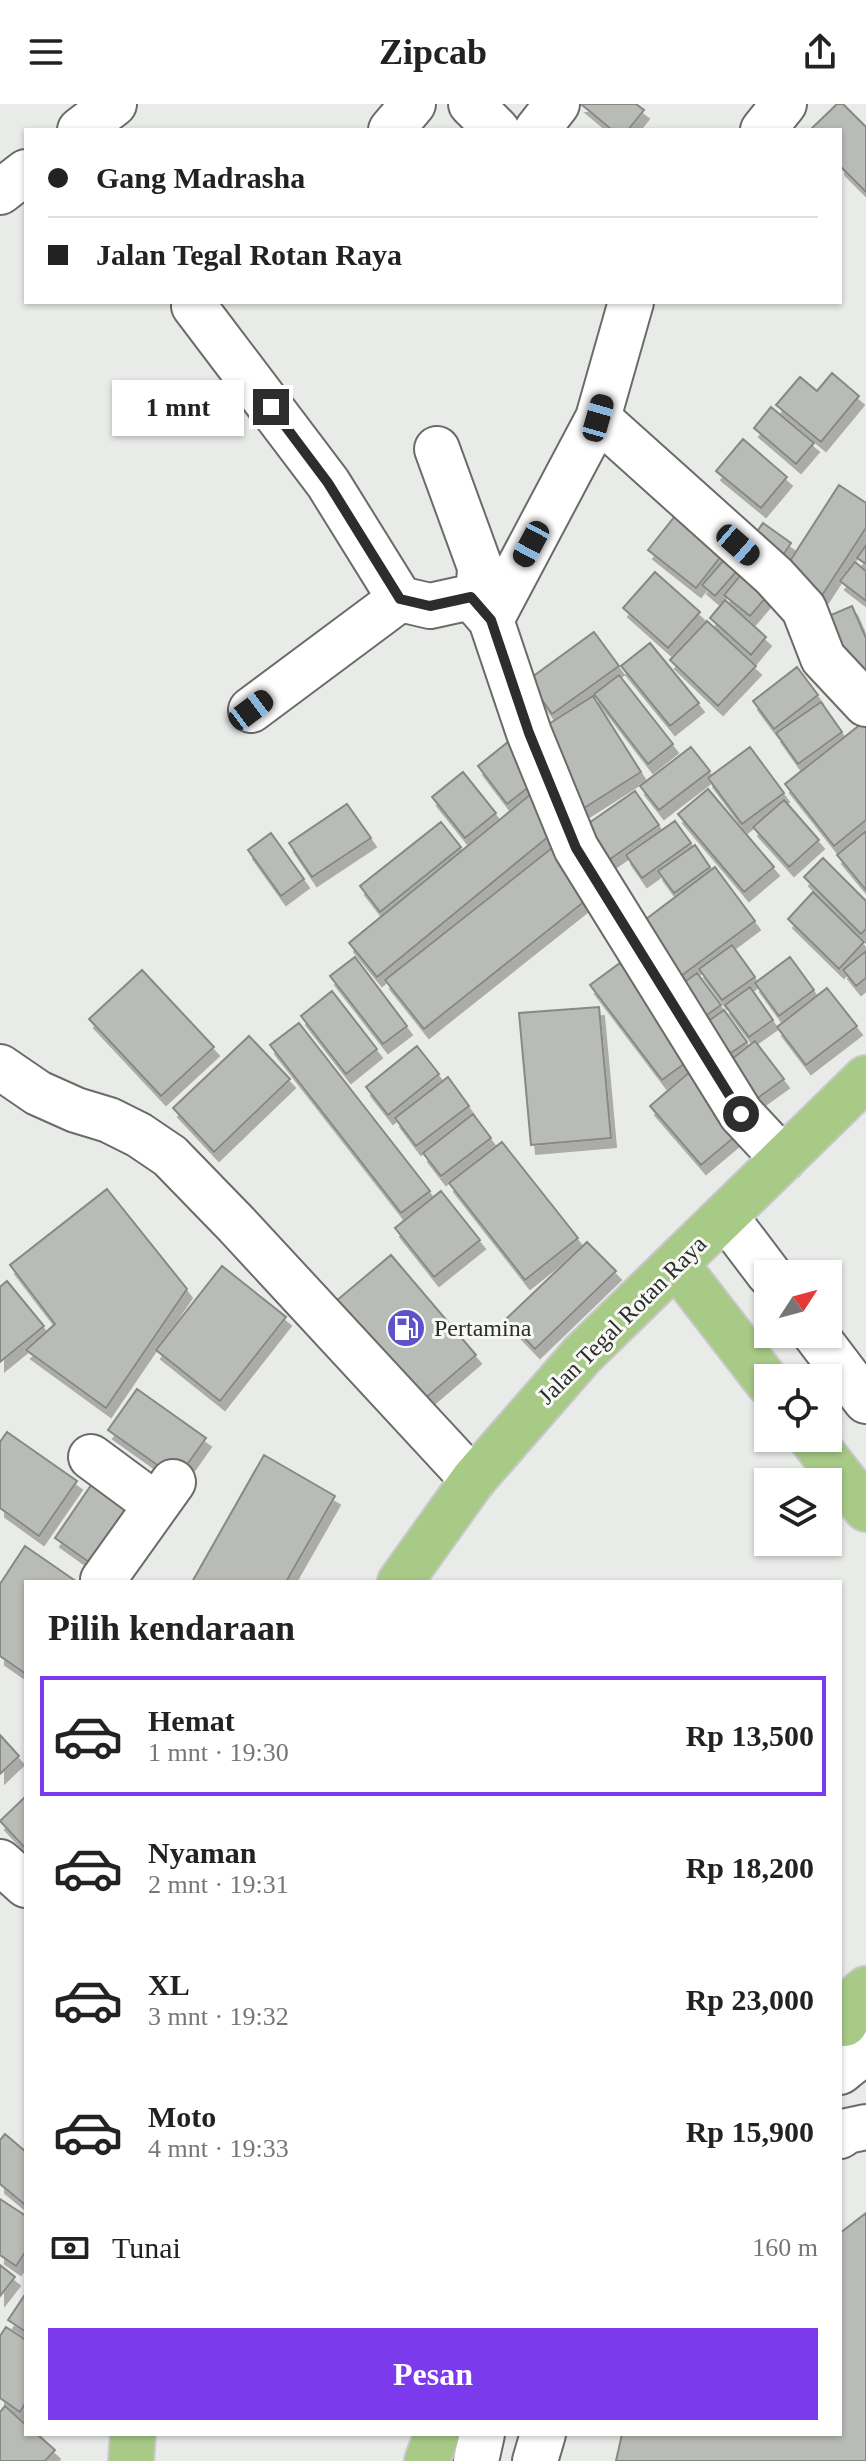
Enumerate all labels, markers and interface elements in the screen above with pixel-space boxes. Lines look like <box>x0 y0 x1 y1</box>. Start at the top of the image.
icon: menu <box>24 30 68 74</box>
icon: share <box>798 30 842 74</box>
text: Zipcab <box>379 32 487 72</box>
text: Gang Madrasha <box>96 161 305 194</box>
text: Jalan Tegal Rotan Raya <box>96 238 402 271</box>
callout: 1 mnt <box>111 379 243 435</box>
route end <box>253 389 289 425</box>
car <box>580 392 616 444</box>
text: 1 mnt <box>146 393 210 422</box>
car <box>509 517 553 571</box>
car <box>712 520 764 570</box>
car <box>225 686 277 734</box>
route start <box>723 1096 759 1132</box>
street label: Jalan Tegal Rotan Raya <box>533 1230 712 1409</box>
north arrow <box>754 1260 842 1348</box>
map controls <box>754 1260 842 1556</box>
fuel station icon: Pertamina <box>385 1307 427 1349</box>
place label: Pertamina <box>434 1315 532 1341</box>
button: locate <box>754 1364 842 1452</box>
button: layers <box>754 1468 842 1556</box>
text: Pilih kendaraan <box>48 1608 295 1648</box>
icon: car <box>52 1700 124 1772</box>
text: Hemat <box>148 1704 235 1737</box>
text: Rp 13,500 <box>686 1719 814 1752</box>
text: 1 mnt · 19:30 <box>148 1738 289 1767</box>
icon: car <box>52 1832 124 1904</box>
text: Nyaman <box>148 1836 256 1869</box>
text: Rp 18,200 <box>686 1851 814 1884</box>
text: 2 mnt · 19:31 <box>148 1870 289 1899</box>
icon: car <box>52 1964 124 2036</box>
text: XL <box>148 1968 190 2001</box>
text: Rp 23,000 <box>686 1983 814 2016</box>
text: 3 mnt · 19:32 <box>148 2002 289 2031</box>
icon: car <box>52 2096 124 2168</box>
text: Moto <box>148 2100 216 2133</box>
text: Rp 15,900 <box>686 2115 814 2148</box>
text: 4 mnt · 19:33 <box>148 2134 289 2163</box>
icon: cash <box>48 2226 92 2270</box>
text: Tunai <box>112 2231 181 2264</box>
text: 160 m <box>752 2233 818 2262</box>
button: Pesan <box>48 2328 818 2420</box>

